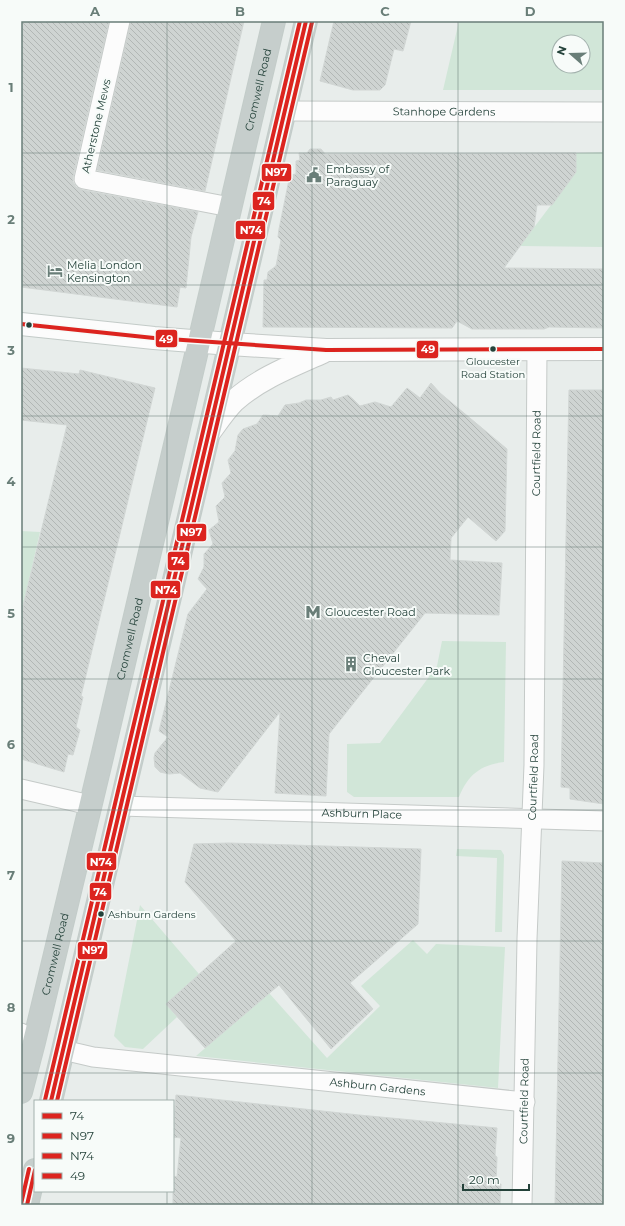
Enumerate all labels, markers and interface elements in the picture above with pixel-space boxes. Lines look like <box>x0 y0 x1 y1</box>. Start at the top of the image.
text: A <box>89 3 101 19</box>
text: B <box>235 3 245 19</box>
text: C <box>380 3 390 19</box>
text: D <box>525 3 536 19</box>
north arrow <box>551 34 591 74</box>
text: N <box>554 44 570 57</box>
street label: Cromwell Road <box>242 47 274 132</box>
street label: Atherstone Mews <box>78 77 114 174</box>
text: 1 <box>8 79 14 95</box>
street label: Stanhope Gardens <box>393 104 496 119</box>
place label: Embassy of Paraguay <box>326 162 390 189</box>
line badge: N97 <box>261 163 292 182</box>
text: N97 <box>265 165 288 179</box>
public building icon: Embassy of Paraguay <box>305 166 323 184</box>
line badge: 74 <box>252 191 275 211</box>
text: 74 <box>257 194 271 208</box>
text: 2 <box>7 211 15 227</box>
line badge: N74 <box>235 220 266 240</box>
text: N74 <box>240 223 263 237</box>
place label: Melia London Kensington <box>67 258 142 285</box>
hotel icon: Melia London Kensington <box>46 262 64 280</box>
unlabelled marker <box>24 320 34 330</box>
line badge: 49 <box>155 329 178 348</box>
text: 49 <box>159 332 173 346</box>
line badge: 49 <box>416 340 439 359</box>
text: 3 <box>6 342 15 358</box>
text: 49 <box>421 342 435 356</box>
marker: Gloucester Road Station <box>488 344 498 354</box>
place label: Gloucester Road Station <box>461 355 525 381</box>
street label: Courtfield Road <box>529 410 544 496</box>
text: 4 <box>7 473 16 489</box>
line badge: N97 <box>176 523 207 542</box>
text: N97 <box>180 525 203 539</box>
line badge: 74 <box>167 551 190 571</box>
text: 74 <box>171 554 185 568</box>
line badge: N74 <box>150 580 181 599</box>
text: N74 <box>155 583 178 597</box>
street label: Cromwell Road <box>113 596 146 682</box>
metro station icon: Gloucester Road <box>304 603 322 621</box>
text: 5 <box>7 605 15 621</box>
place label: Gloucester Road <box>325 605 416 619</box>
place label: Cheval Gloucester Park <box>363 651 451 678</box>
building icon: Cheval Gloucester Park <box>342 655 360 673</box>
street label: Courtfield Road <box>525 734 541 821</box>
text: 6 <box>7 736 16 752</box>
street label: Ashburn Place <box>322 805 403 822</box>
line badge: N74 <box>86 852 117 871</box>
text: N74 <box>90 855 113 869</box>
text: 7 <box>7 867 15 883</box>
line badge: 74 <box>89 882 112 901</box>
text: 74 <box>93 885 107 899</box>
place label: Ashburn Gardens <box>108 908 196 921</box>
marker: Ashburn Gardens <box>96 909 106 919</box>
street label: Cromwell Road <box>38 911 72 997</box>
line badge: N97 <box>77 941 108 960</box>
text: N97 <box>82 943 105 957</box>
text: 8 <box>7 999 16 1015</box>
street label: Courtfield Road <box>516 1058 532 1144</box>
street label: Ashburn Gardens <box>329 1075 427 1099</box>
legend <box>34 1100 174 1192</box>
text: 74 <box>70 1108 84 1123</box>
text: N97 <box>70 1128 94 1143</box>
text: 9 <box>7 1130 15 1146</box>
text: N74 <box>70 1148 94 1163</box>
scale bar <box>463 1166 529 1192</box>
text: 49 <box>70 1168 85 1183</box>
text: 20 m <box>469 1172 500 1187</box>

